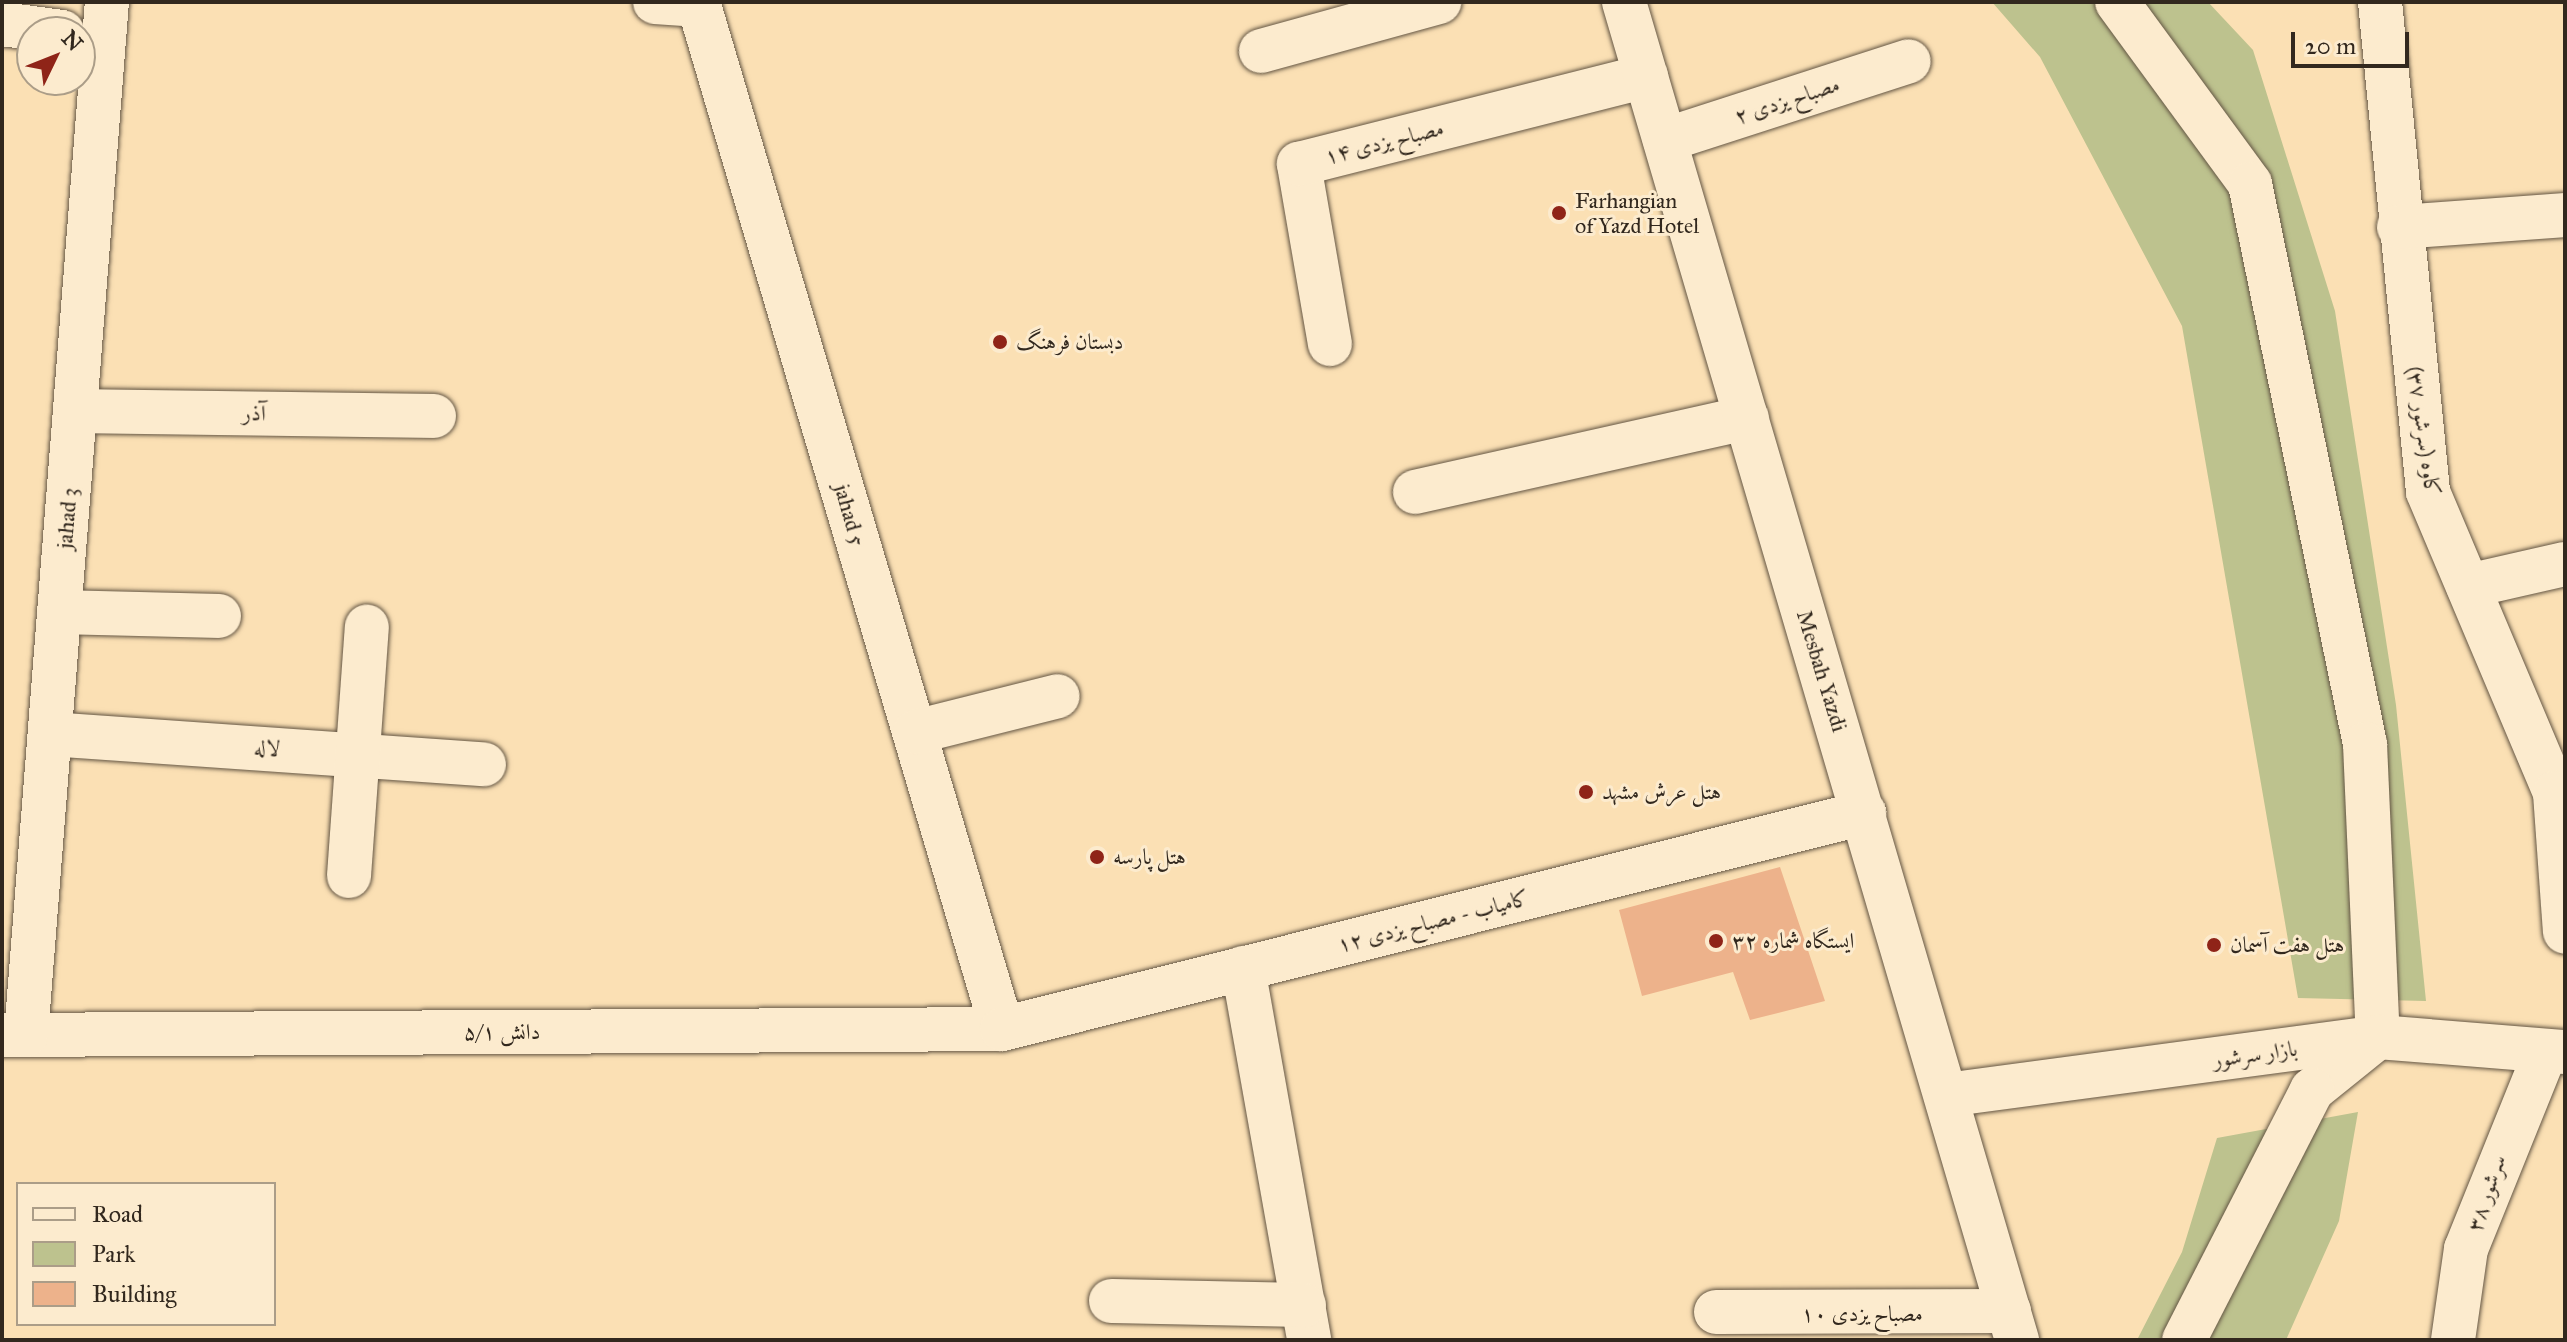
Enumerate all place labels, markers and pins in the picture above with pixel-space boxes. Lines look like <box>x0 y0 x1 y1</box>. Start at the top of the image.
place label: Farhangian of Yazd Hotel <box>1575 187 1699 238</box>
marker: Farhangian of Yazd Hotel <box>1550 204 1568 222</box>
place label: دبستان فرهنگ <box>1016 329 1124 355</box>
marker: دبستان فرهنگ <box>991 333 1009 351</box>
place label: هتل عرش مشهد <box>1602 779 1721 805</box>
marker: هتل عرش مشهد <box>1577 783 1595 801</box>
place label: هتل پارسه <box>1113 844 1186 870</box>
marker: هتل پارسه <box>1088 848 1106 866</box>
place label: ایستگاه شماره ۳۲ <box>1732 928 1854 954</box>
marker: ایستگاه شماره ۳۲ <box>1707 932 1725 950</box>
place label: هتل هفت آسمان <box>2230 932 2344 958</box>
marker: هتل هفت آسمان <box>2205 936 2223 954</box>

